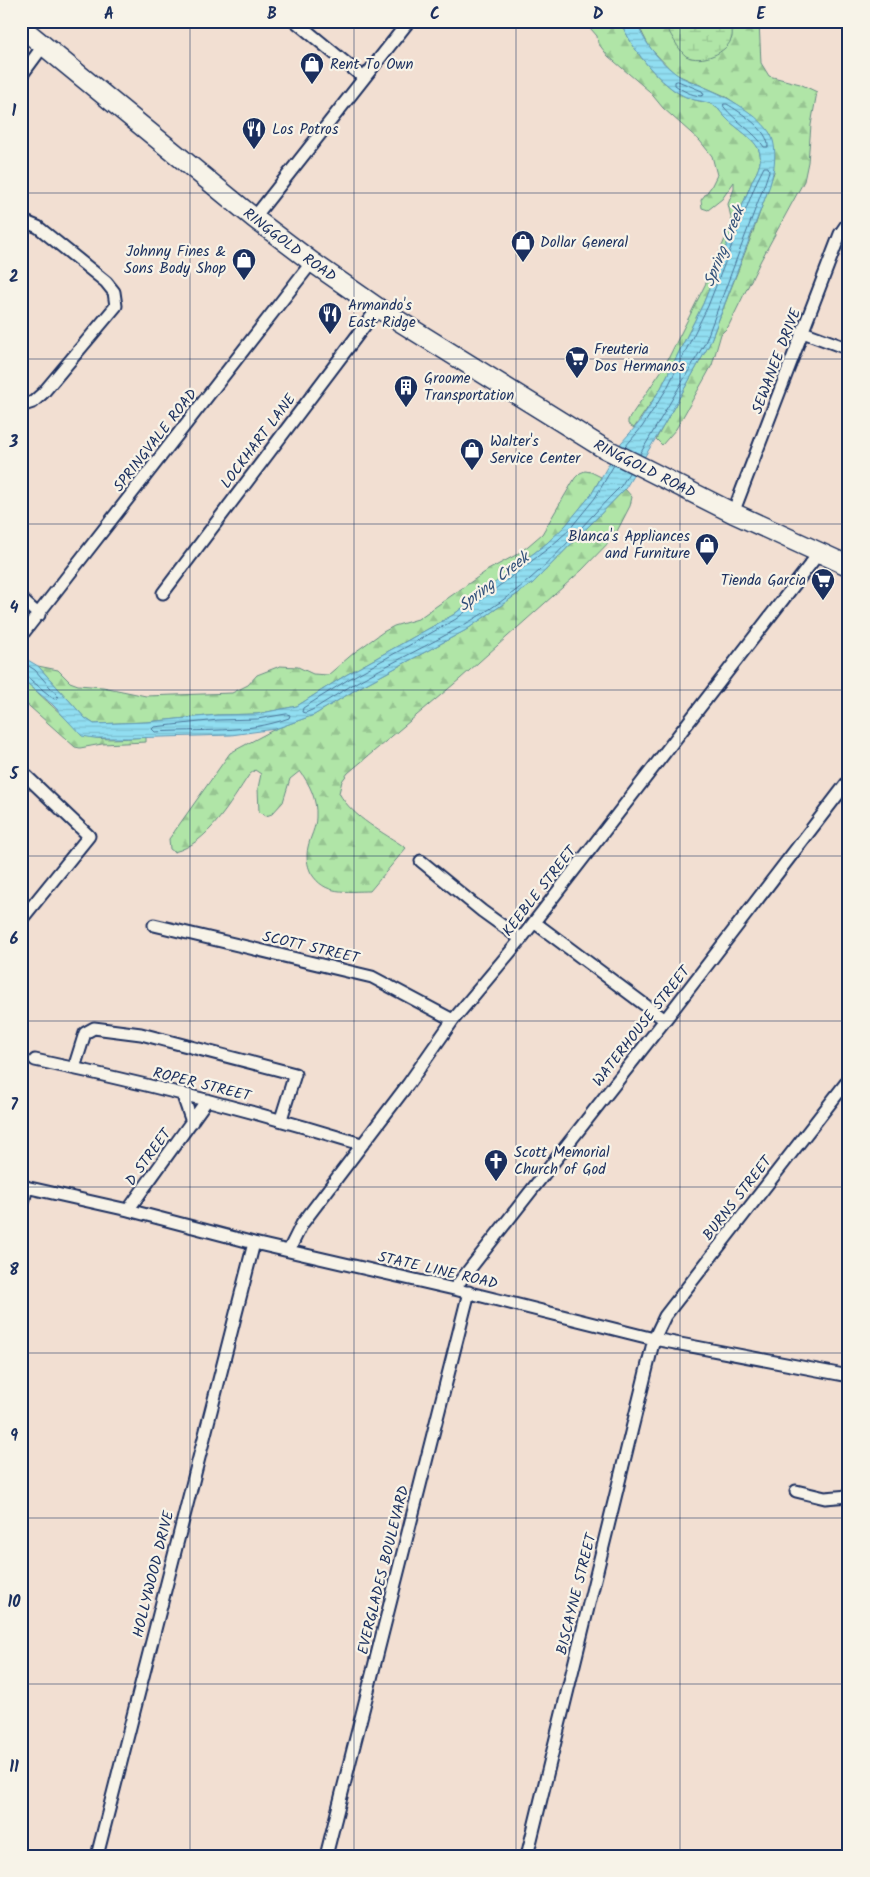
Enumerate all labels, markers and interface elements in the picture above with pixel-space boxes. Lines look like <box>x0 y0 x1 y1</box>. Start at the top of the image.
text: A <box>104 2 114 27</box>
text: B <box>267 2 277 27</box>
text: C <box>430 2 440 27</box>
text: D <box>593 2 604 27</box>
text: E <box>757 2 767 27</box>
shop icon: Rent To Own <box>299 51 325 85</box>
place label: Rent To Own <box>330 53 413 77</box>
text: 1 <box>12 99 17 124</box>
restaurant icon: Los Potros <box>241 116 267 150</box>
place label: Los Potros <box>272 118 339 142</box>
water label: Spring Creek <box>697 200 753 290</box>
street label: RINGGOLD ROAD <box>237 202 341 289</box>
shop icon: Dollar General <box>510 229 536 263</box>
place label: Dollar General <box>540 231 628 255</box>
place label: Johnny Fines & Sons Body Shop <box>124 240 226 281</box>
shop icon: Johnny Fines & Sons Body Shop <box>231 247 257 281</box>
text: 2 <box>9 265 19 290</box>
place label: Armando's East Ridge <box>348 294 416 335</box>
restaurant icon: Armando's East Ridge <box>317 301 343 335</box>
street label: SEWANEE DRIVE <box>746 304 808 418</box>
place label: Freuteria Dos Hermanos <box>594 338 685 379</box>
supermarket icon: Freuteria Dos Hermanos <box>564 345 590 379</box>
place label: Groome Transportation <box>424 367 514 408</box>
building icon: Groome Transportation <box>393 374 419 408</box>
street label: SPRINGVALE ROAD <box>108 383 204 498</box>
street label: LOCKHART LANE <box>215 388 303 494</box>
text: 3 <box>9 430 19 455</box>
place label: Walter's Service Center <box>490 430 581 471</box>
street label: RINGGOLD ROAD <box>588 434 700 505</box>
shop icon: Walter's Service Center <box>459 437 485 471</box>
place label: Blanca's Appliances and Furniture <box>568 525 691 566</box>
shop icon: Blanca's Appliances and Furniture <box>694 532 720 566</box>
water label: Spring Creek <box>453 545 537 618</box>
supermarket icon: Tienda Garcia <box>810 567 836 601</box>
place label: Tienda Garcia <box>721 569 806 593</box>
text: 4 <box>10 596 19 621</box>
text: 5 <box>9 762 20 787</box>
street label: KEEBLE STREET <box>497 840 584 942</box>
street label: SCOTT STREET <box>260 925 363 971</box>
text: 6 <box>10 927 19 952</box>
street label: WATERHOUSE STREET <box>587 959 698 1092</box>
street label: ROPER STREET <box>150 1061 255 1109</box>
text: 7 <box>10 1093 18 1118</box>
street label: D STREET <box>120 1122 179 1191</box>
place label: Scott Memorial Church of God <box>514 1141 610 1182</box>
church icon: Scott Memorial Church of God <box>483 1148 509 1182</box>
street label: BURNS STREET <box>697 1150 780 1246</box>
street label: STATE LINE ROAD <box>375 1246 500 1297</box>
text: 8 <box>9 1258 19 1283</box>
text: 9 <box>10 1424 18 1449</box>
street label: EVERGLADES BOULEVARD <box>351 1483 417 1657</box>
street label: HOLLYWOOD DRIVE <box>127 1507 182 1640</box>
street label: BISCAYNE STREET <box>550 1529 604 1657</box>
text: 10 <box>7 1590 21 1615</box>
text: 11 <box>9 1755 19 1780</box>

